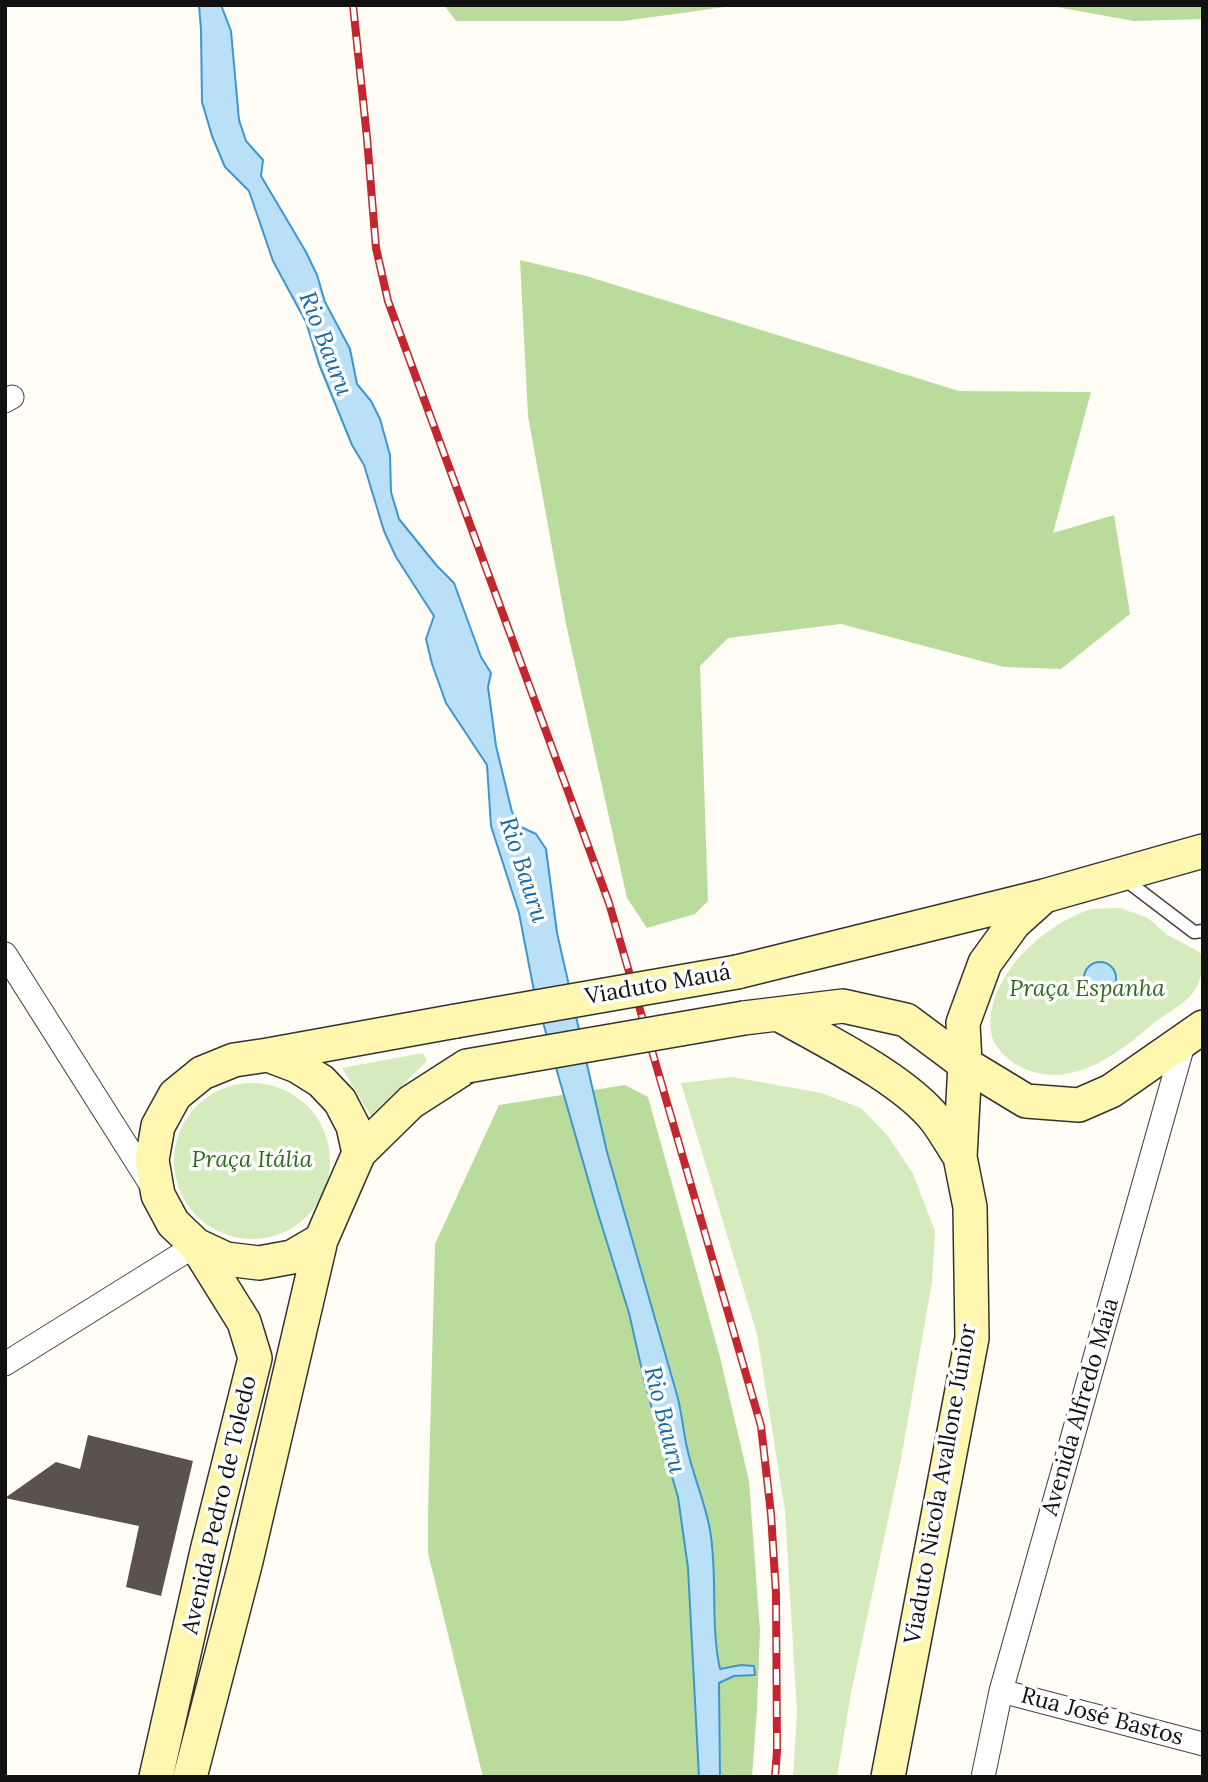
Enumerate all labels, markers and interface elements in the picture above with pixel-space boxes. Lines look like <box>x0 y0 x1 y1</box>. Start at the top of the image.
water label: Rio Bauru <box>292 288 358 400</box>
water label: Rio Bauru <box>492 814 554 926</box>
street label: Viaduto Mauá <box>583 959 733 1011</box>
park label: Praça Espanha <box>1009 975 1165 1003</box>
park label: Praça Itália <box>192 1146 312 1174</box>
street label: Avenida Alfredo Maia <box>1037 1295 1125 1519</box>
street label: Viaduto Nicola Avallone Júnior <box>899 1322 983 1646</box>
water label: Rio Bauru <box>637 1364 691 1476</box>
street label: Avenida Pedro de Toledo <box>177 1373 263 1637</box>
street label: Rua José Bastos <box>1018 1682 1186 1752</box>

